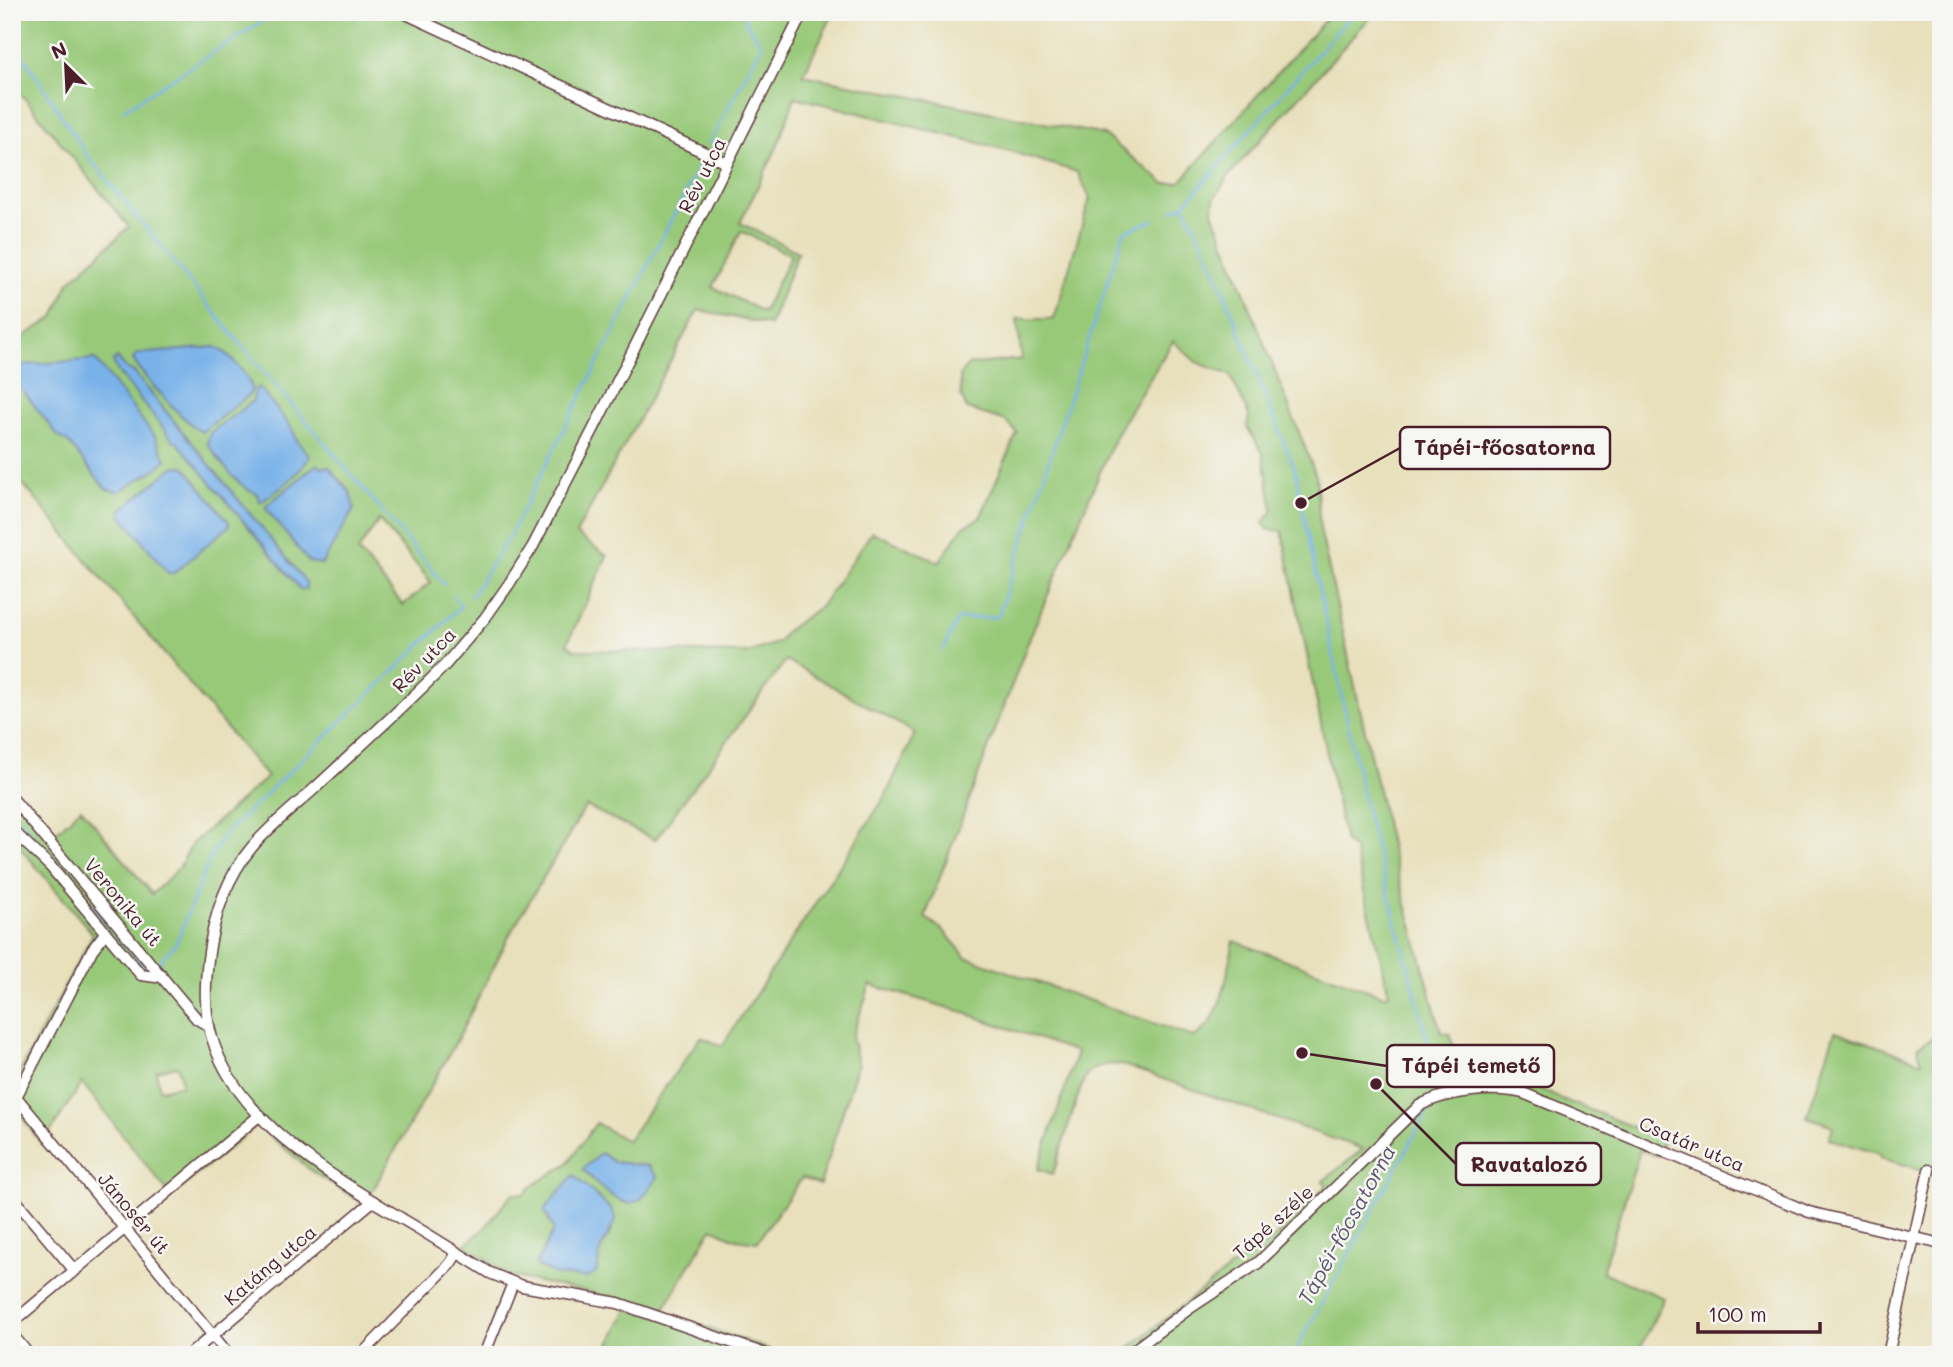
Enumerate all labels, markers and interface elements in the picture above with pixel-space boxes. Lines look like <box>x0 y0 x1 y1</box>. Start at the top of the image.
north arrow <box>32 32 102 102</box>
text: N <box>47 36 71 64</box>
street label: Rév utca <box>672 133 731 217</box>
callout: Tápéi-főcsatorna <box>1400 427 1610 469</box>
text: Tápéi-főcsatorna <box>1414 433 1596 460</box>
street label: Rév utca <box>386 622 461 698</box>
street label: Veronika út <box>79 852 168 951</box>
callout: Tápéi temető <box>1387 1045 1554 1087</box>
text: Tápéi temető <box>1402 1051 1541 1078</box>
street label: Csatár utca <box>1636 1110 1749 1177</box>
water label: Tápéi-főcsatorna <box>1291 1140 1401 1309</box>
callout: Ravatalozó <box>1456 1143 1601 1185</box>
text: Ravatalozó <box>1471 1150 1588 1177</box>
street label: Jánosér út <box>93 1167 176 1259</box>
street label: Tápé széle <box>1227 1179 1318 1264</box>
street label: Katáng utca <box>218 1219 321 1310</box>
scale bar <box>1698 1290 1820 1334</box>
text: 100 m <box>1708 1300 1767 1327</box>

